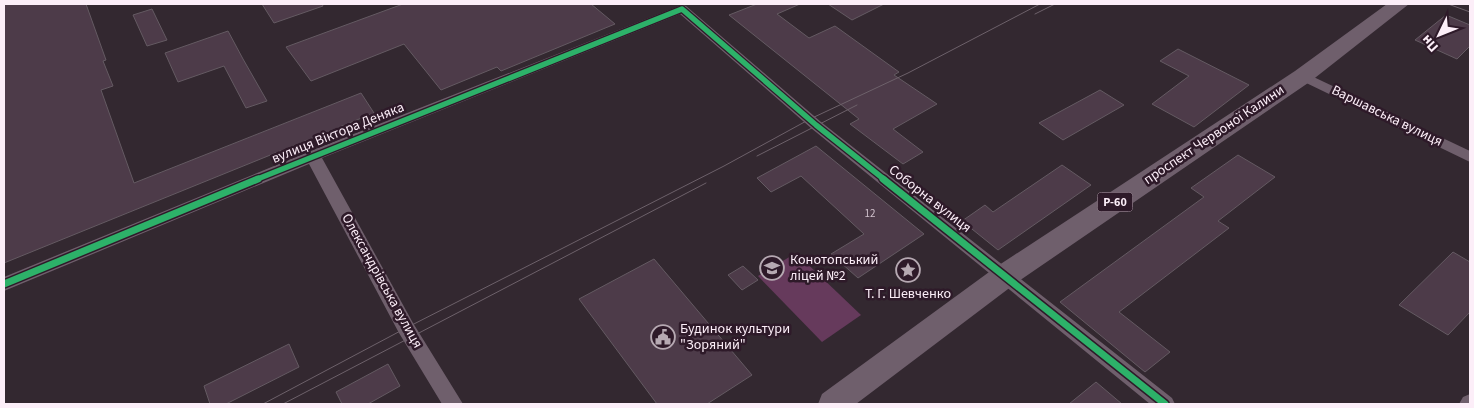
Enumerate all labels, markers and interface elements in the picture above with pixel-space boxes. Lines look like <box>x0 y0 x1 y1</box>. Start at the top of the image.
north arrow <box>1414 10 1464 60</box>
text: Пн <box>1417 30 1443 56</box>
street label: проспект Червоної Калини <box>1140 80 1288 190</box>
street label: Варшавська вулиця <box>1328 80 1446 152</box>
street label: вулиця Віктора Деняка <box>269 97 407 169</box>
street label: Соборна вулиця <box>884 160 976 238</box>
road number: Р-60 <box>1098 192 1132 212</box>
house number: 12 <box>865 206 875 221</box>
street label: Олександрівська вулиця <box>337 210 427 352</box>
place label: Конотопський ліцей №2 <box>790 250 878 286</box>
school or university icon: Конотопський ліцей №2 <box>759 255 785 281</box>
place icon: Т. Г. Шевченко <box>895 257 921 283</box>
place label: Т. Г. Шевченко <box>865 284 951 304</box>
place label: Будинок культури "Зоряний" <box>680 319 790 355</box>
public building icon: Будинок культури "Зоряний" <box>650 324 676 350</box>

